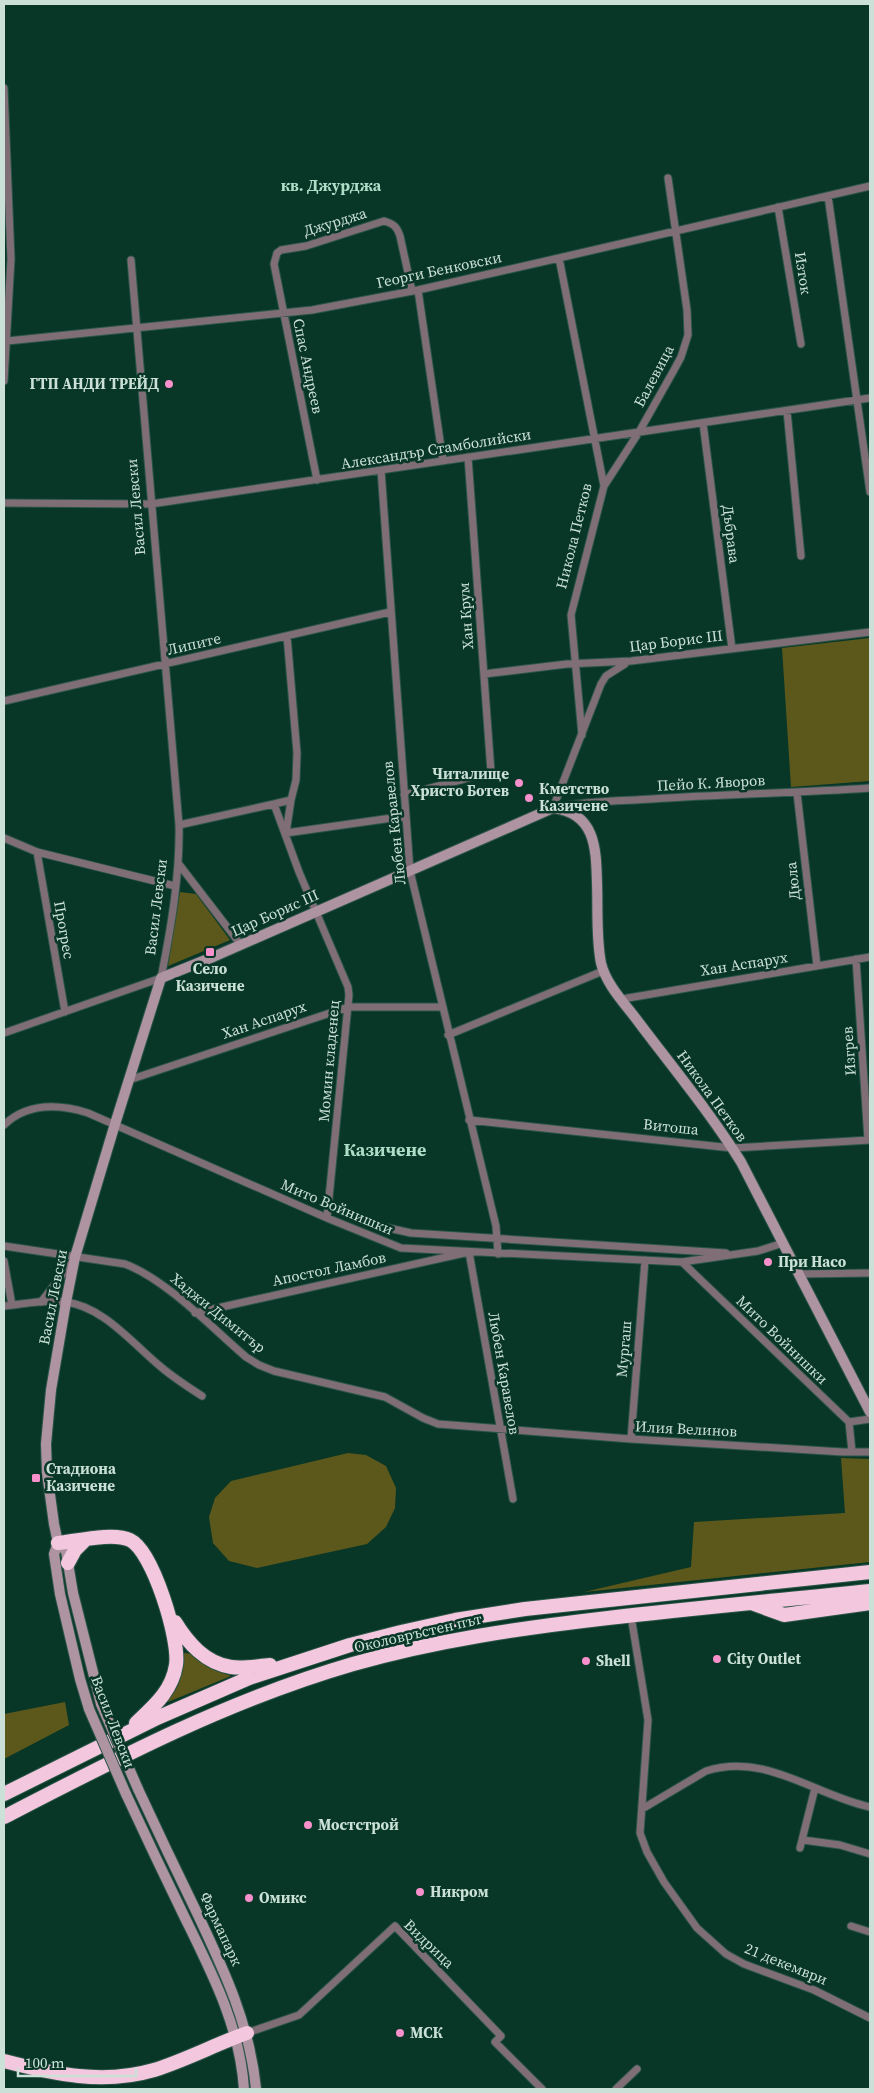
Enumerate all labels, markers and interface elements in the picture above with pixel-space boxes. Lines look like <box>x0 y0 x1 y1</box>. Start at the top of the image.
district label: кв. Джурджа <box>281 174 382 196</box>
street label: Джурджа <box>301 202 369 241</box>
street label: Георги Бенковски <box>374 246 504 293</box>
street label: Изток <box>790 250 817 296</box>
street label: Спас Андреев <box>288 316 329 416</box>
street label: Балевица <box>628 341 679 410</box>
place label: ГТП АНДИ ТРЕЙД <box>29 373 159 394</box>
marker: ГТП АНДИ ТРЕЙД <box>163 378 175 390</box>
street label: Александър Стамболийски <box>339 423 533 474</box>
street label: Васил Левски <box>121 458 150 556</box>
street label: Никола Петков <box>550 481 597 591</box>
street label: Дъбрава <box>717 503 746 565</box>
street label: Хан Крум <box>453 582 478 650</box>
street label: Цар Борис III <box>628 624 724 657</box>
street label: Липите <box>165 627 223 660</box>
street label: Любен Каравелов <box>377 760 410 886</box>
place label: Читалище Христо Ботев <box>411 763 509 801</box>
street label: Пейо К. Яворов <box>656 769 766 796</box>
marker: Читалище Христо Ботев <box>513 777 525 789</box>
place label: Кметство Казичене <box>539 778 610 816</box>
marker: Кметство Казичене <box>523 792 535 804</box>
street label: Васил Левски <box>139 857 172 956</box>
street label: Дюла <box>780 861 805 901</box>
street label: Цар Борис III <box>228 884 322 941</box>
street label: Прогрес <box>49 899 80 961</box>
marker: Село Казичене <box>204 946 216 958</box>
street label: Хан Аспарух <box>699 946 789 981</box>
place label: Село Казичене <box>175 958 245 996</box>
street label: Хан Аспарух <box>219 995 309 1044</box>
street label: Момин кладенец <box>313 999 344 1123</box>
street label: Изгрев <box>836 1026 861 1076</box>
street label: Никола Петков <box>672 1046 753 1146</box>
street label: Витоша <box>642 1113 700 1140</box>
district label: Казичене <box>344 1137 426 1162</box>
street label: Мито Войнишки <box>278 1173 397 1240</box>
street label: Апостол Ламбов <box>270 1246 388 1291</box>
street label: Васил Левски <box>33 1247 72 1346</box>
place label: При Насо <box>778 1251 847 1272</box>
marker: При Насо <box>762 1256 774 1268</box>
street label: Хаджи Димитър <box>166 1268 270 1358</box>
street label: Мито Войнишки <box>732 1290 833 1389</box>
street label: Любен Каравелов <box>483 1310 526 1436</box>
street label: Мургаш <box>611 1320 636 1378</box>
street label: Илия Велинов <box>634 1415 738 1442</box>
place label: Стадиона Казичене <box>46 1458 117 1496</box>
marker: Стадиона Казичене <box>30 1472 42 1484</box>
street label: Околовръстен път <box>352 1608 484 1657</box>
place label: City Outlet <box>727 1648 801 1669</box>
place label: Shell <box>596 1650 631 1671</box>
marker: City Outlet <box>711 1653 723 1665</box>
marker: Shell <box>580 1655 592 1667</box>
street label: Васил Левски <box>86 1673 141 1771</box>
place label: Мостстрой <box>318 1814 399 1835</box>
marker: Мостстрой <box>302 1819 314 1831</box>
place label: Никром <box>430 1881 489 1902</box>
marker: Никром <box>414 1886 426 1898</box>
place label: Омикс <box>259 1887 307 1908</box>
street label: Фармапарк <box>195 1888 248 1970</box>
marker: Омикс <box>243 1892 255 1904</box>
street label: Видрица <box>400 1914 459 1973</box>
street label: 21 декември <box>742 1937 831 1990</box>
place label: МСК <box>410 2022 444 2043</box>
marker: МСК <box>394 2027 406 2039</box>
scale bar <box>18 2046 135 2078</box>
text: 100 m <box>25 2052 65 2073</box>

